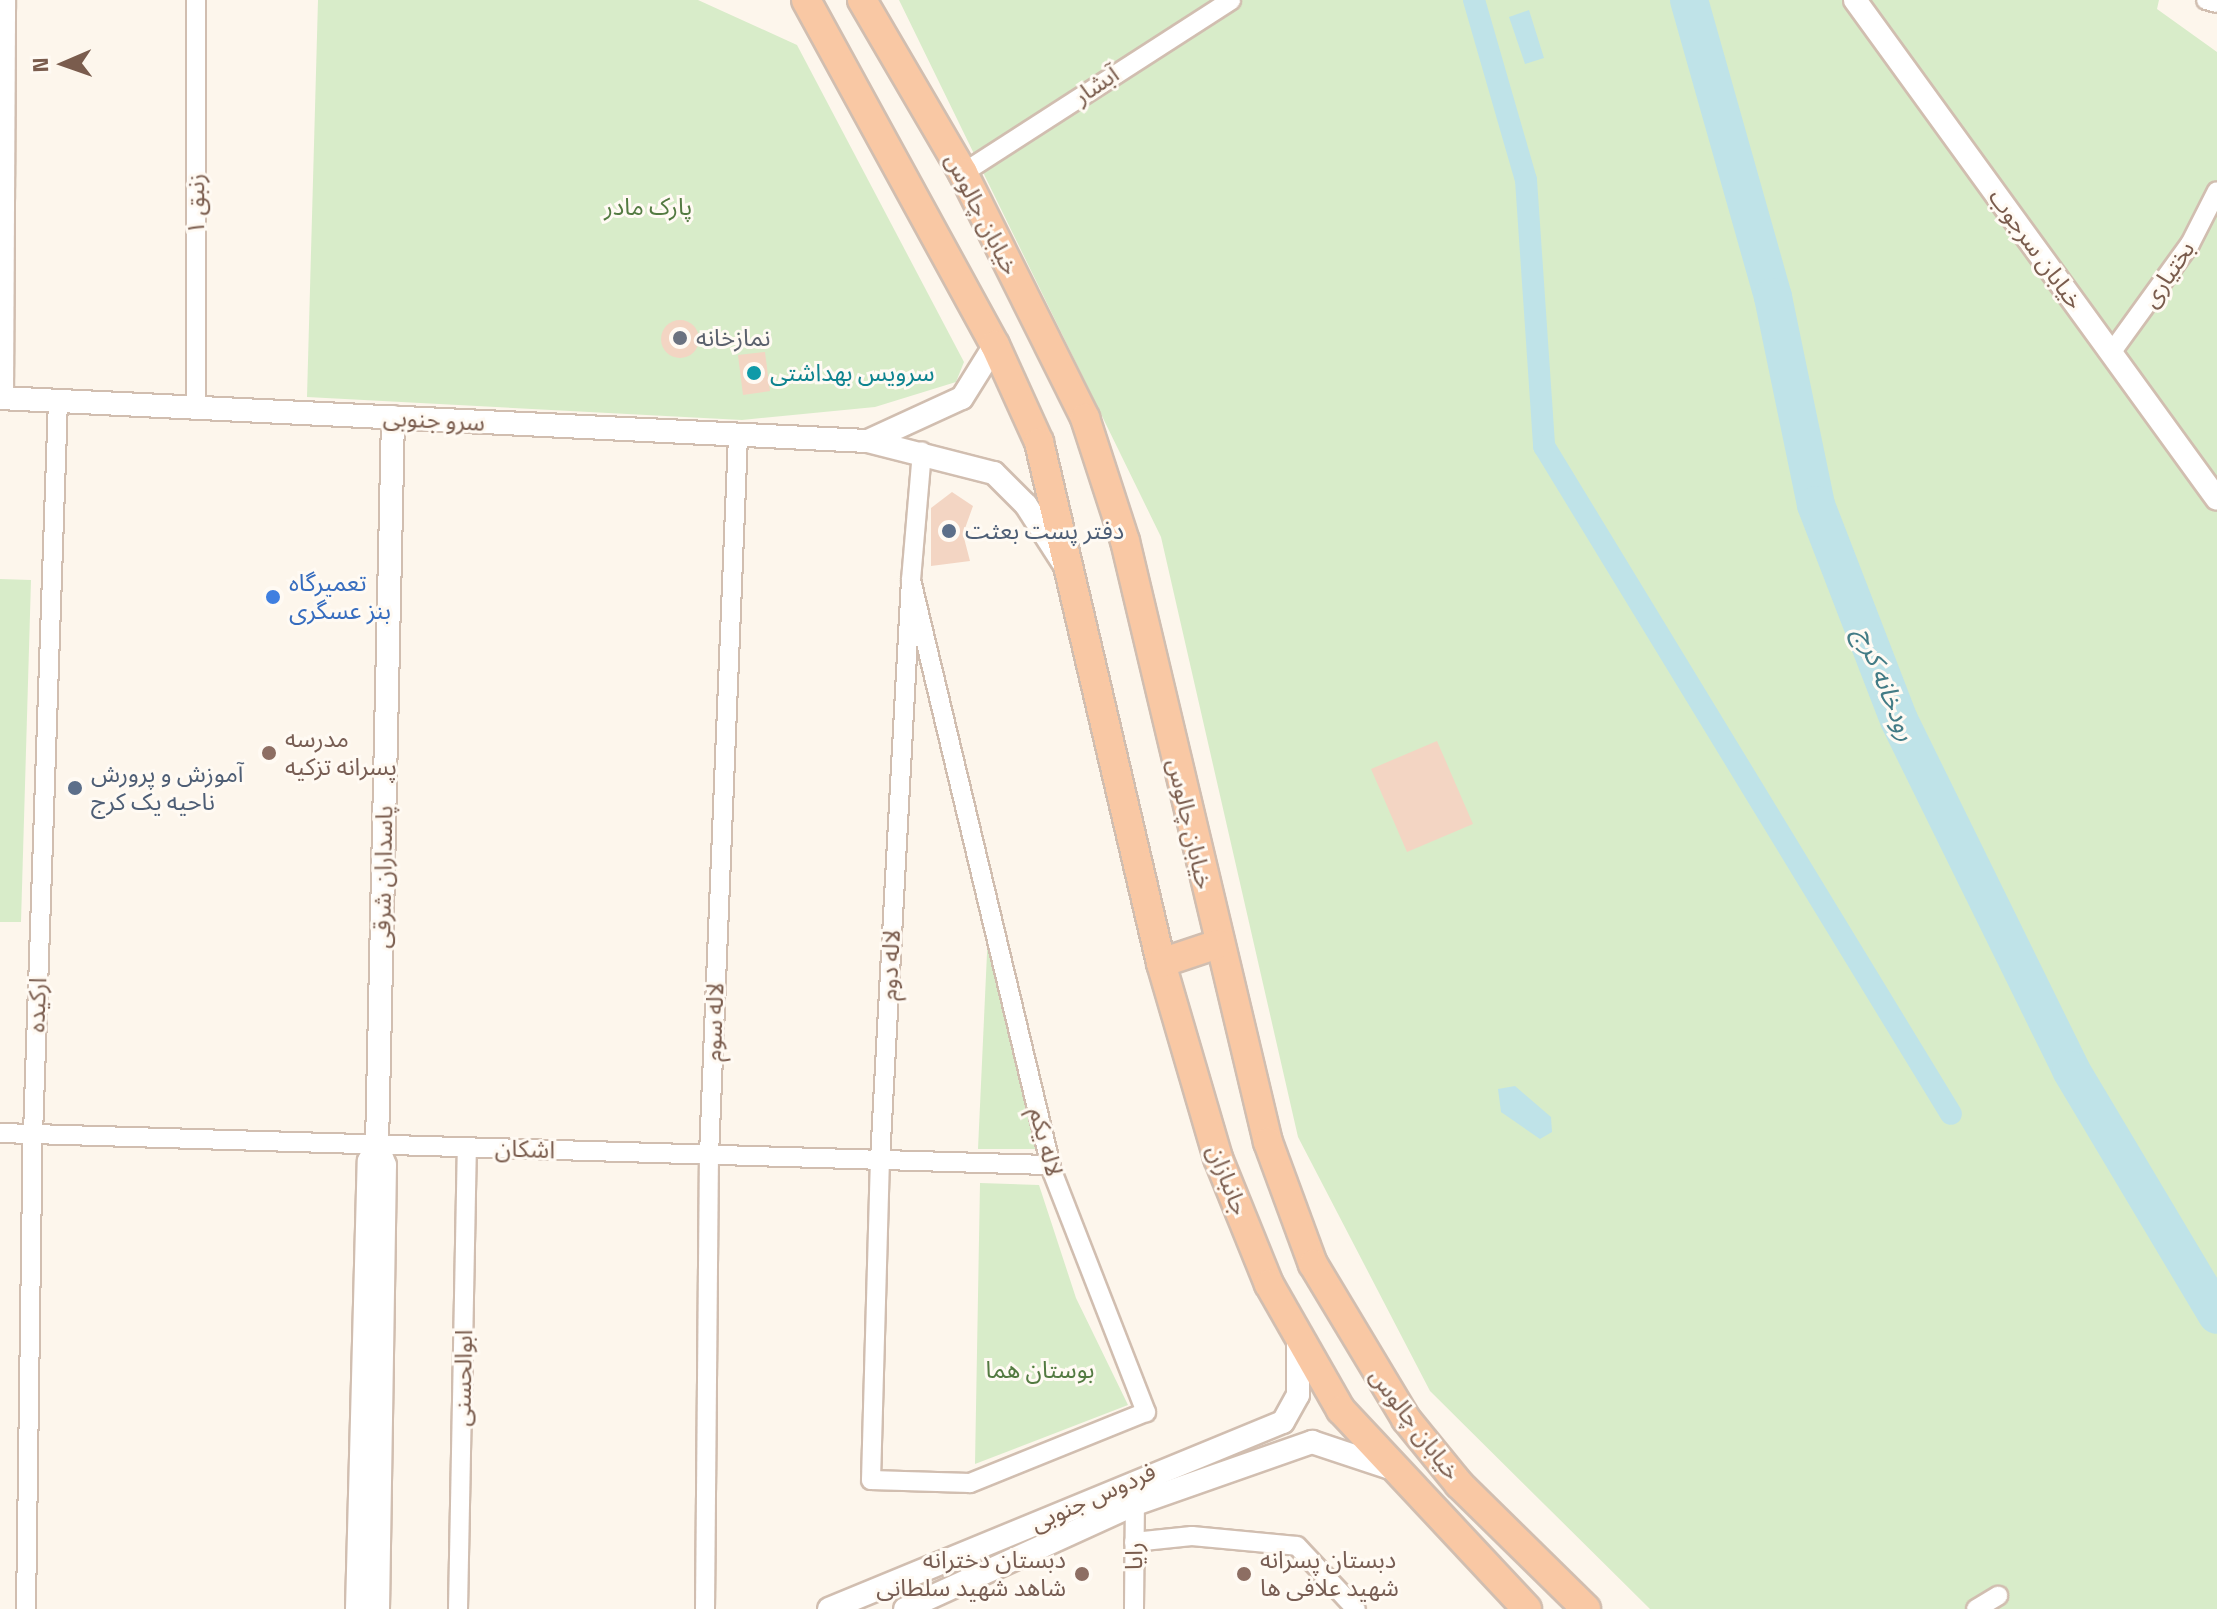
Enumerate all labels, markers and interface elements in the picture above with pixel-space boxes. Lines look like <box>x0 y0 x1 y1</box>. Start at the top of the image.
north arrow <box>24 24 104 104</box>
text: N <box>23 57 57 73</box>
street label: آبشار <box>1068 60 1124 110</box>
street label: خیابان چالوس <box>939 148 1025 280</box>
street label: زنبق ۱ <box>182 173 210 235</box>
street label: خیابان سرجوب <box>1983 183 2089 315</box>
park label: پارک مادر <box>604 193 692 221</box>
street label: بختیاری <box>2135 235 2201 313</box>
place label: نمازخانه <box>696 324 770 352</box>
marker: نمازخانه <box>671 329 689 347</box>
place label: سرویس بهداشتی <box>770 359 934 387</box>
marker: سرویس بهداشتی <box>745 364 763 382</box>
street label: سرو جنوبی <box>382 403 486 437</box>
place label: دفتر پست بعثت <box>965 517 1124 545</box>
marker: دفتر پست بعثت <box>940 522 958 540</box>
place label: تعمیرگاه بنز عسگری <box>289 569 391 625</box>
marker: تعمیرگاه بنز عسگری <box>264 588 282 606</box>
water label: رودخانه کرج <box>1849 623 1923 745</box>
place label: مدرسه پسرانه تزکیه <box>285 725 397 781</box>
marker: مدرسه پسرانه تزکیه <box>260 744 278 762</box>
street label: خیابان چالوس <box>1161 756 1219 892</box>
place label: آموزش و پرورش ناحیه یک کرج <box>91 760 243 816</box>
marker: آموزش و پرورش ناحیه یک کرج <box>66 779 84 797</box>
street label: پاسداران شرقی <box>367 805 399 949</box>
street label: لاله دوم <box>874 929 906 1001</box>
street label: ارکیده <box>22 977 52 1033</box>
street label: لاله سوم <box>698 982 730 1062</box>
street label: لاله یکم <box>1023 1104 1069 1180</box>
street label: اشکان <box>494 1134 556 1164</box>
street label: جانبازان <box>1201 1141 1255 1219</box>
street label: ابوالحسنی <box>448 1329 478 1427</box>
park label: بوستان هما <box>986 1356 1094 1384</box>
street label: خیابان چالوس <box>1363 1362 1467 1486</box>
street label: فردوس جنوبی <box>1026 1457 1160 1537</box>
street label: رایا <box>1119 1542 1149 1570</box>
place label: دبستان دخترانه شاهد شهید سلطانی <box>876 1546 1066 1602</box>
place label: دبستان پسرانه شهید علافی ها <box>1260 1546 1399 1602</box>
marker: دبستان دخترانه شاهد شهید سلطانی <box>1073 1565 1091 1583</box>
marker: دبستان پسرانه شهید علافی ها <box>1235 1565 1253 1583</box>

